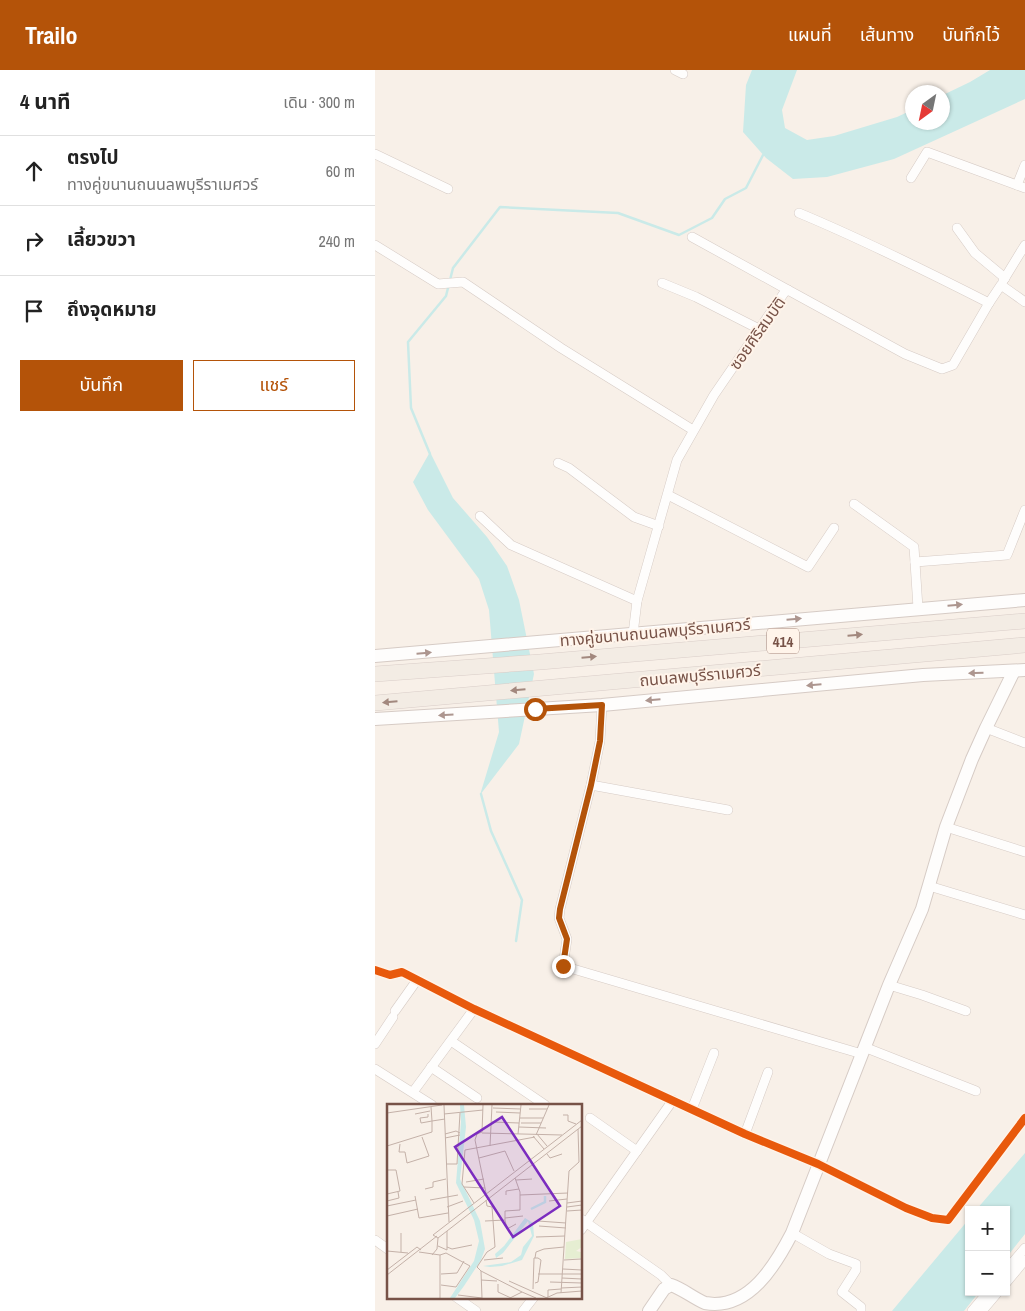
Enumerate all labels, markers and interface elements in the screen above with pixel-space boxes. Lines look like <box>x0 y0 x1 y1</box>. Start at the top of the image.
text: Trailo <box>25 19 78 51</box>
text: แผนที่ <box>788 22 832 47</box>
text: เส้นทาง <box>860 22 914 47</box>
text: บันทึกไว้ <box>942 22 1000 47</box>
north arrow <box>905 85 950 130</box>
text: 4 นาที <box>20 87 71 116</box>
text: เดิน · 300 m <box>283 91 355 113</box>
text: ตรงไป <box>67 144 119 170</box>
icon: ahead <box>20 157 48 185</box>
text: 60 m <box>326 160 355 182</box>
text: ทางคู่ขนานถนนลพบุรีราเมศวร์ <box>67 173 258 195</box>
text: เลี้ยวขวา <box>67 226 136 252</box>
icon: right <box>20 227 48 255</box>
text: 240 m <box>319 230 355 252</box>
street label: ซอยศิริสมบัติ <box>724 292 790 374</box>
text: ถึงจุดหมาย <box>67 296 157 322</box>
icon: arrive <box>20 297 48 325</box>
button: บันทึก <box>20 360 183 411</box>
button: แชร์ <box>193 360 355 411</box>
one-way arrow <box>948 601 964 609</box>
street label: ทางคู่ขนานถนนลพบุรีราเมศวร์ <box>559 613 752 651</box>
one-way arrow <box>786 615 802 623</box>
road number: 414 <box>767 628 799 654</box>
one-way arrow <box>848 631 864 639</box>
one-way arrow <box>416 648 432 656</box>
one-way arrow <box>581 653 597 661</box>
street label: ถนนลพบุรีราเมศวร์ <box>638 659 762 691</box>
one-way arrow <box>968 669 984 677</box>
one-way arrow <box>806 681 822 689</box>
one-way arrow <box>510 687 526 695</box>
one-way arrow <box>644 696 660 704</box>
one-way arrow <box>382 698 398 706</box>
route start <box>524 698 547 721</box>
one-way arrow <box>438 712 454 720</box>
route end <box>552 955 575 978</box>
inset map <box>387 1104 583 1298</box>
map controls <box>965 1206 1010 1296</box>
button: + <box>965 1206 1010 1251</box>
button: − <box>965 1251 1010 1296</box>

